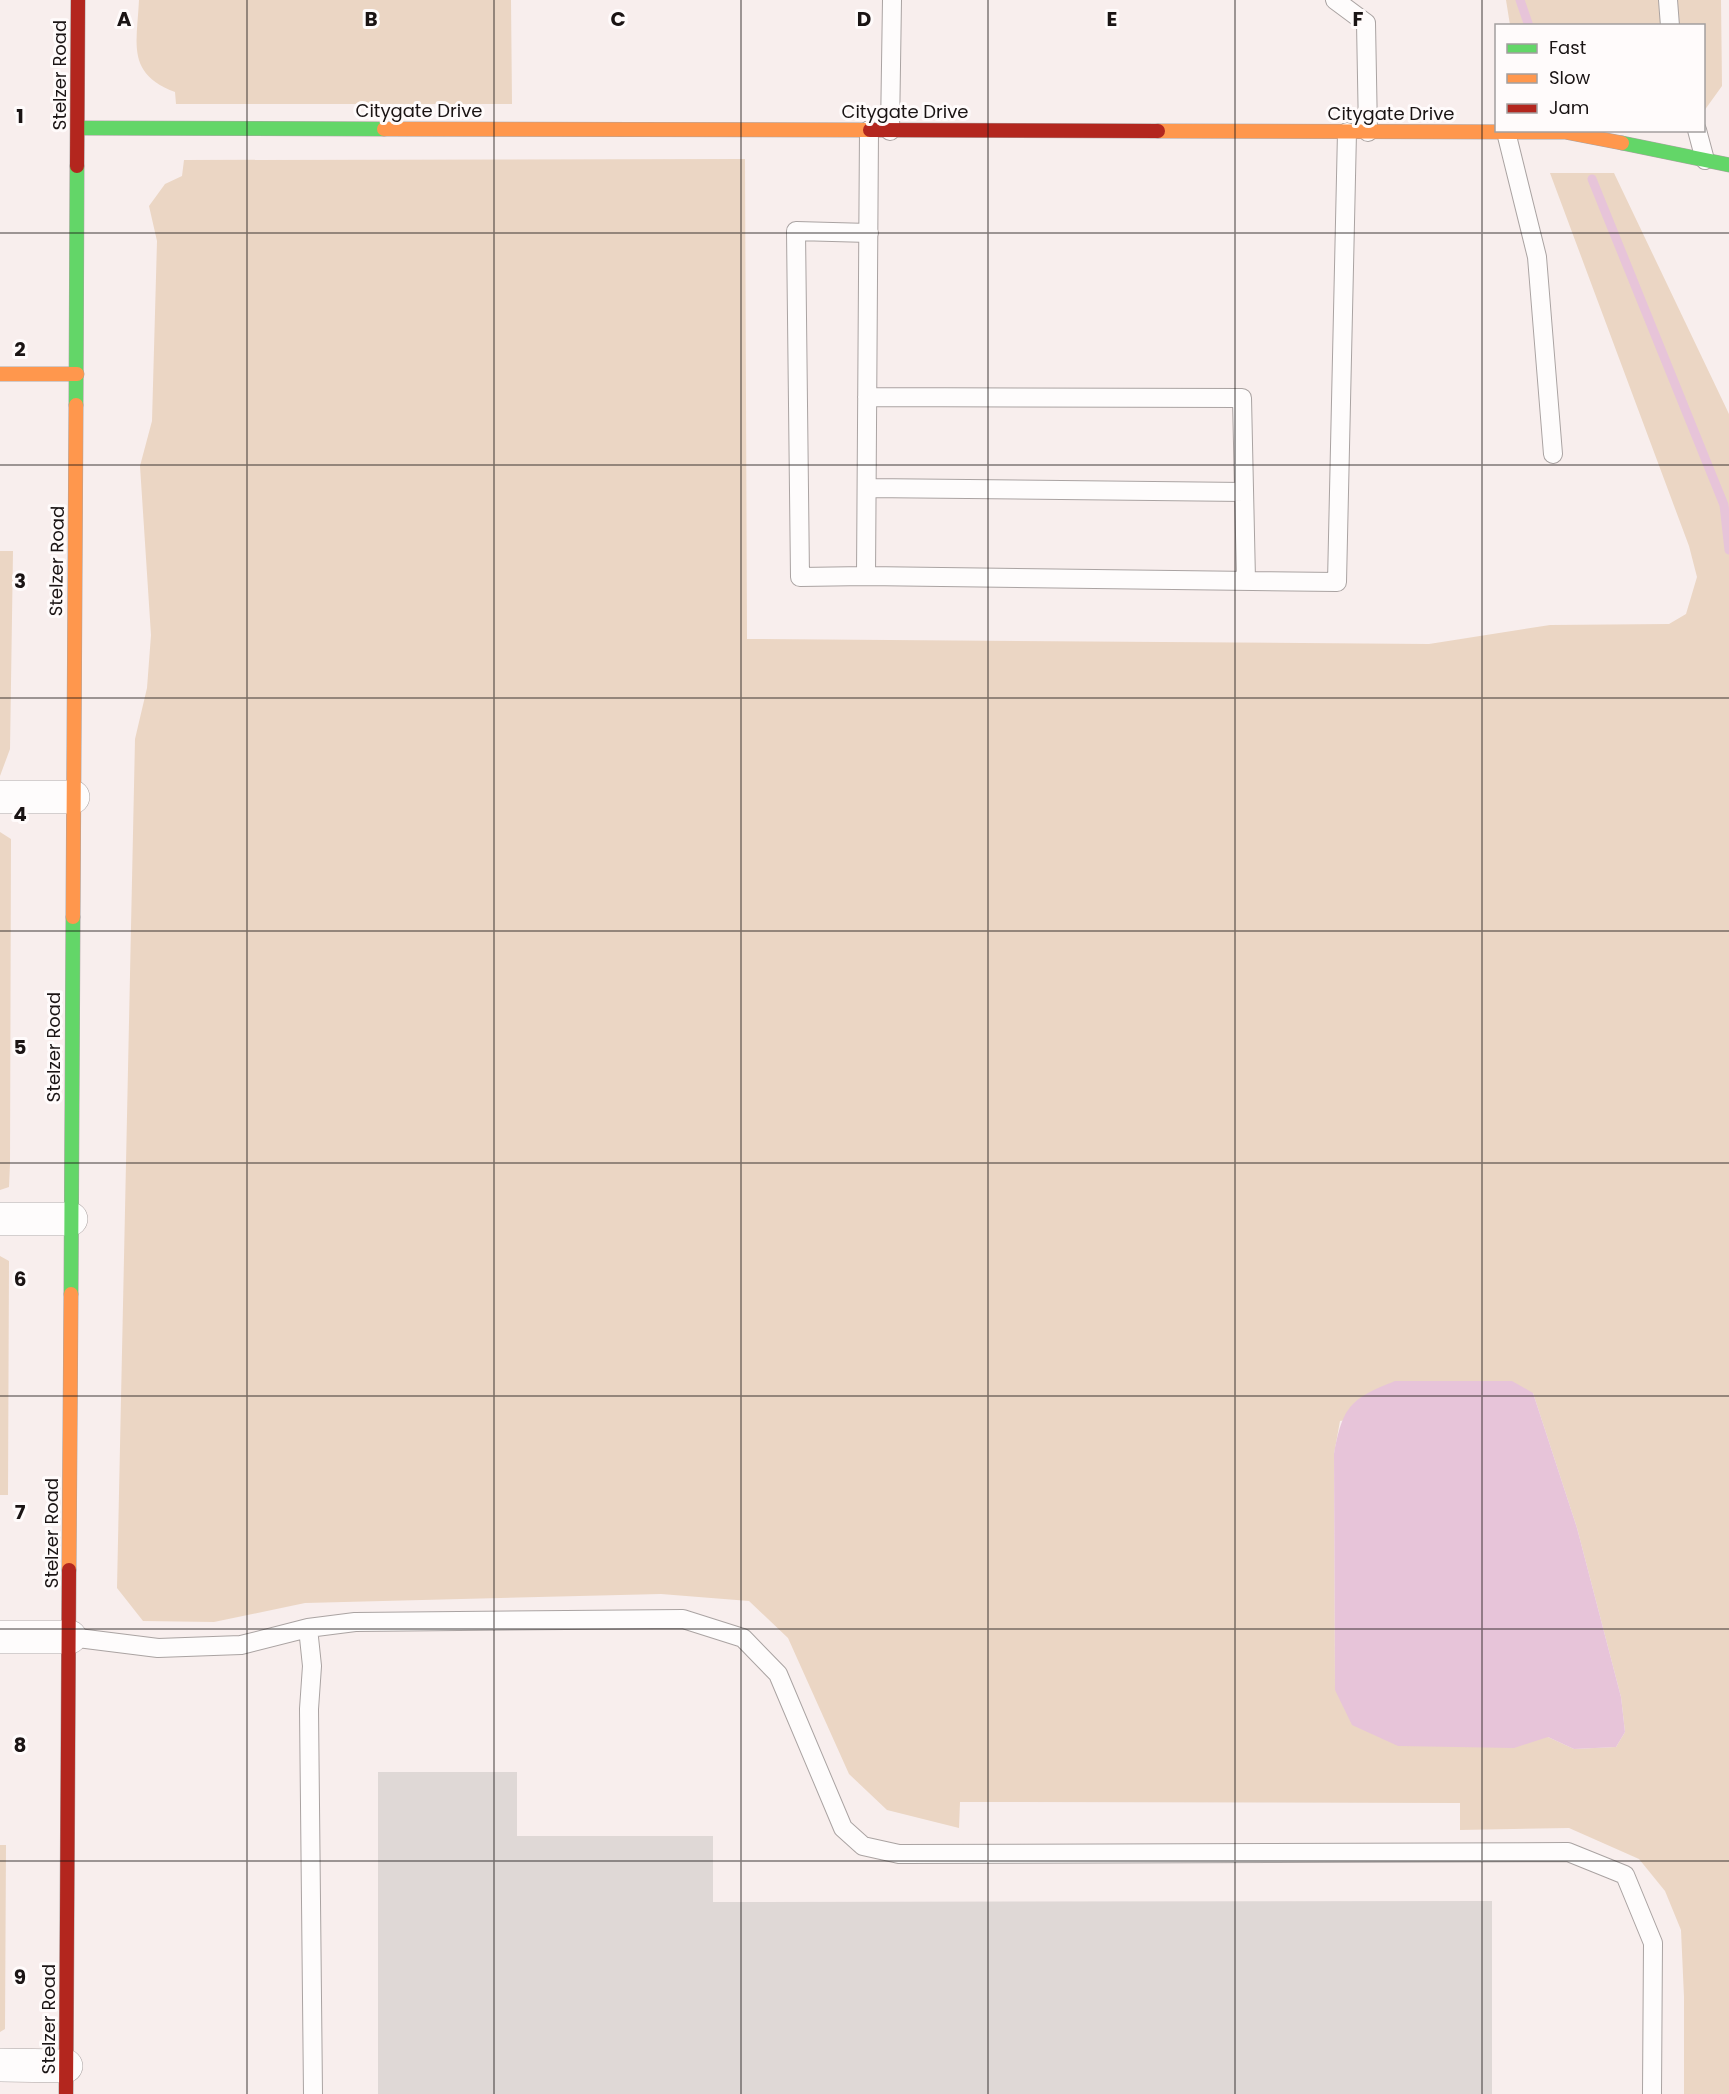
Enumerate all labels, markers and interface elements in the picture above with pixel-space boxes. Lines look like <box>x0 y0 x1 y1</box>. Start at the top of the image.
text: A <box>117 5 132 33</box>
text: B <box>364 5 378 33</box>
text: C <box>610 5 626 33</box>
text: D <box>857 5 871 33</box>
text: E <box>1107 5 1117 33</box>
text: F <box>1353 5 1364 33</box>
street label: Stelzer Road <box>47 20 72 130</box>
legend <box>1495 24 1705 132</box>
text: Fast <box>1549 35 1586 60</box>
text: Slow <box>1549 65 1591 90</box>
text: Jam <box>1549 95 1589 120</box>
street label: Citygate Drive <box>356 98 483 123</box>
street label: Citygate Drive <box>842 99 969 124</box>
street label: Citygate Drive <box>1328 101 1455 126</box>
text: 1 <box>16 102 24 130</box>
text: 2 <box>14 335 26 363</box>
street label: Stelzer Road <box>43 506 70 616</box>
text: 3 <box>14 567 26 595</box>
text: 4 <box>13 800 27 828</box>
street label: Stelzer Road <box>41 992 66 1102</box>
text: 5 <box>14 1033 27 1061</box>
text: 6 <box>14 1265 26 1293</box>
street label: Stelzer Road <box>39 1478 64 1588</box>
text: 7 <box>15 1498 26 1526</box>
text: 8 <box>14 1731 26 1759</box>
text: 9 <box>14 1963 26 1991</box>
street label: Stelzer Road <box>36 1964 61 2074</box>

